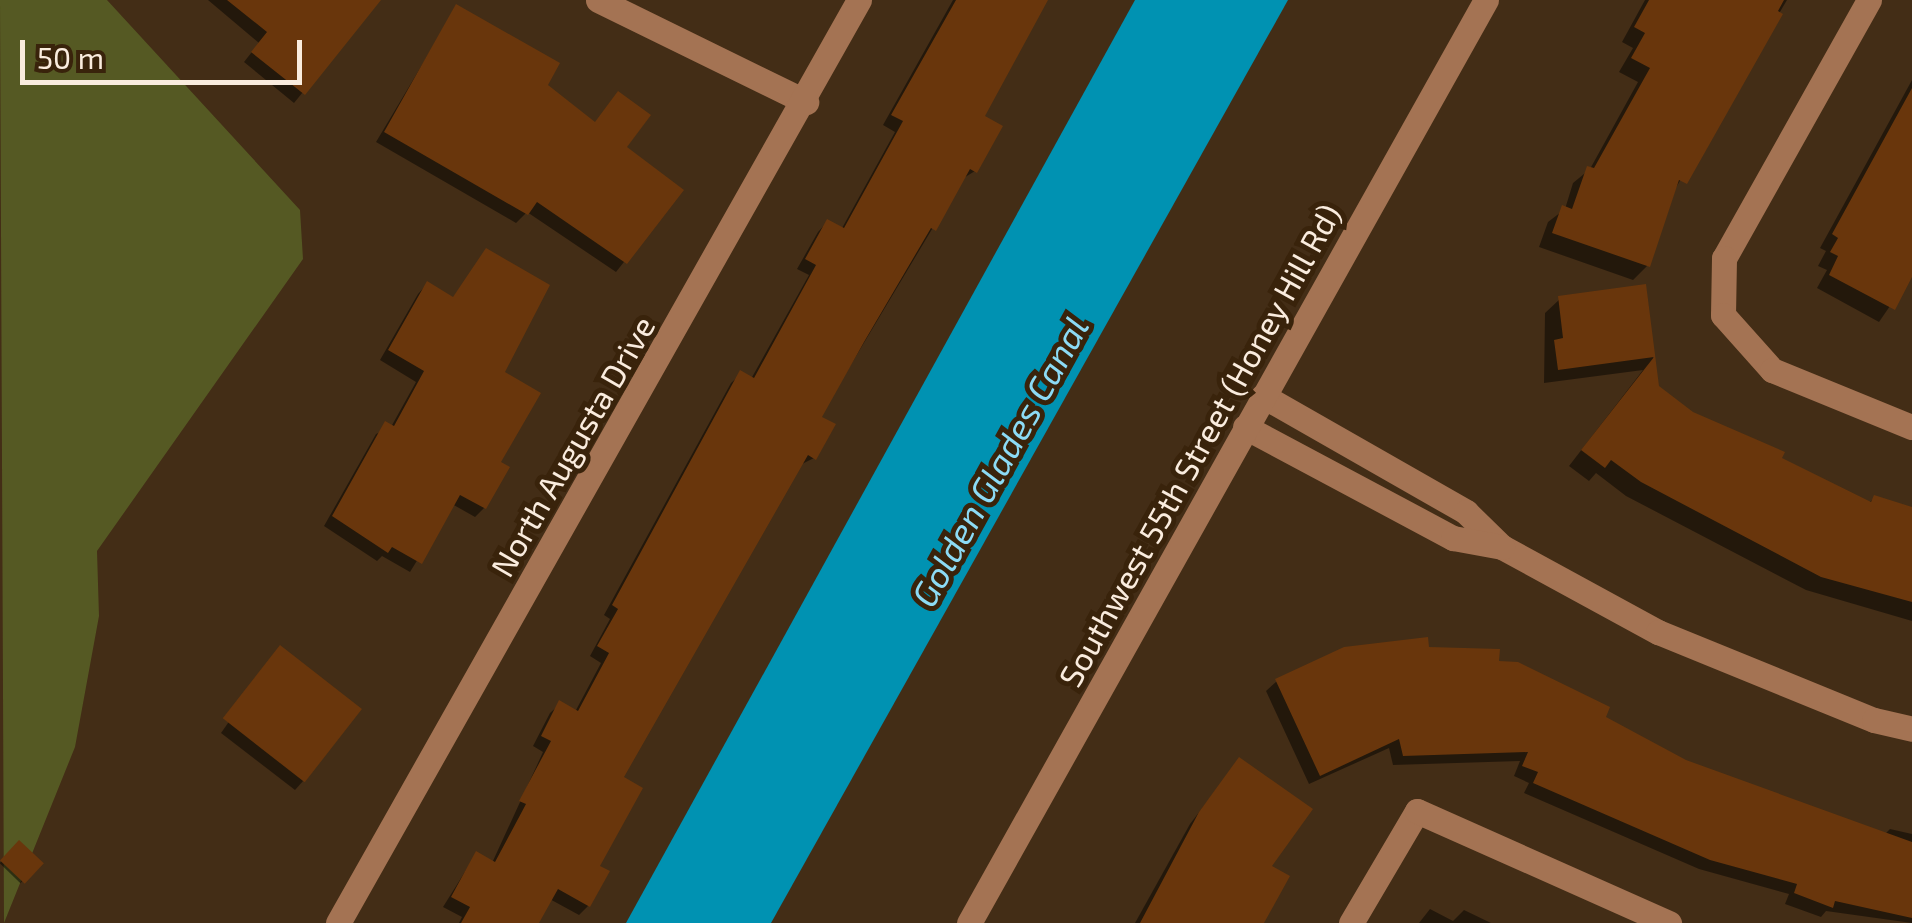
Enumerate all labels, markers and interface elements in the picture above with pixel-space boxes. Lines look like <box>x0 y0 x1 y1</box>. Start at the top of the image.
scale bar <box>25 20 308 82</box>
text: 50 m <box>37 39 104 75</box>
street label: Southwest 55th Street (Honey Hill Rd) <box>1050 196 1348 694</box>
street label: North Augusta Drive <box>482 309 662 583</box>
water label: Golden Glades Canal <box>902 309 1096 613</box>

